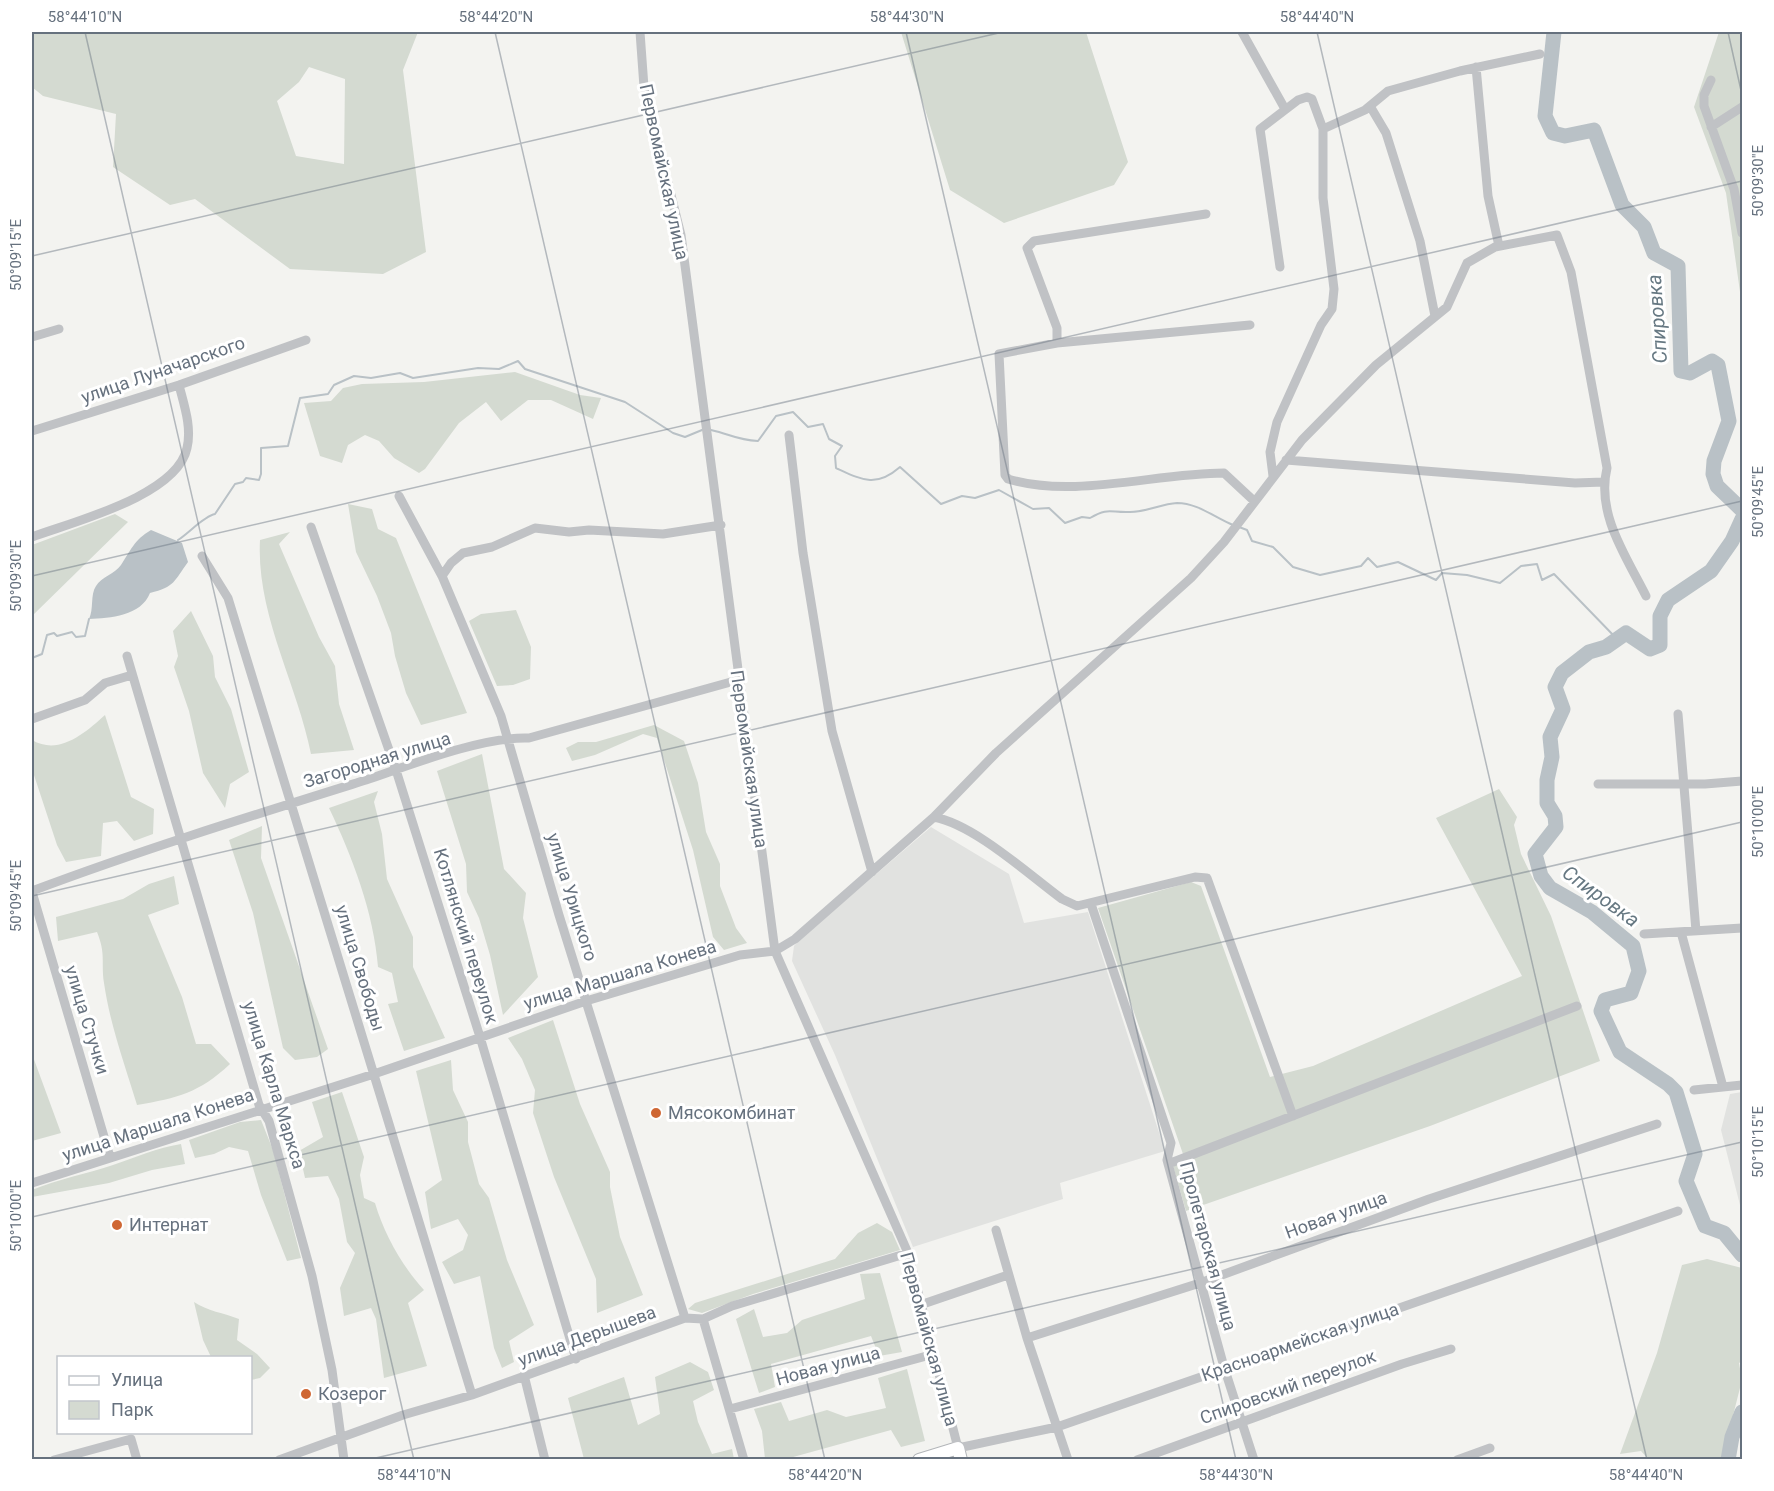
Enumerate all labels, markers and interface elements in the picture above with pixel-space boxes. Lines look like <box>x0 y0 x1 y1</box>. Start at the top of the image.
text: 58°44'10"N <box>48 8 122 26</box>
text: 58°44'20"N <box>459 8 533 26</box>
text: 58°44'30"N <box>870 8 944 26</box>
text: 58°44'40"N <box>1280 8 1354 26</box>
street label: Первомайская улица <box>636 82 693 262</box>
text: 50°09'30"E <box>1749 144 1767 217</box>
text: 50°09'15"E <box>7 218 25 291</box>
water label: Спировка <box>1642 274 1672 364</box>
street label: улица Луначарского <box>78 332 248 407</box>
text: 50°09'45"E <box>1749 465 1767 538</box>
text: 50°09'30"E <box>7 539 25 612</box>
street label: Первомайская улица <box>727 669 772 849</box>
street label: Загородная улица <box>301 727 453 792</box>
text: 50°10'00"E <box>1749 785 1767 858</box>
street label: улица Урицкого <box>543 830 602 963</box>
street label: Котлянский переулок <box>430 846 503 1026</box>
text: 50°09'45"E <box>7 859 25 932</box>
water label: Спировка <box>1558 860 1644 932</box>
street label: улица Свободы <box>331 902 390 1033</box>
street label: улица Маршала Конева <box>521 935 719 1014</box>
street label: улица Стучки <box>61 963 114 1077</box>
street label: улица Карла Маркса <box>239 998 310 1171</box>
street label: улица Маршала Конева <box>59 1084 256 1165</box>
place label: Мясокомбинат <box>668 1102 796 1123</box>
text: 50°10'15"E <box>1749 1105 1767 1178</box>
marker: Мясокомбинат <box>649 1106 663 1120</box>
street label: Пролетарская улица <box>1176 1159 1241 1333</box>
text: 50°10'00"E <box>7 1179 25 1252</box>
street label: Новая улица <box>1282 1186 1390 1243</box>
place label: Интернат <box>129 1214 209 1235</box>
marker: Интернат <box>110 1218 124 1232</box>
street label: Первомайская улица <box>896 1250 963 1428</box>
street label: Красноармейская улица <box>1198 1298 1401 1385</box>
street label: улица Дерышева <box>515 1301 659 1370</box>
street label: Новая улица <box>773 1342 882 1390</box>
street label: Спировский переулок <box>1197 1345 1379 1428</box>
legend <box>57 1356 252 1434</box>
text: Улица <box>111 1369 163 1390</box>
place label: Козерог <box>318 1383 387 1404</box>
marker: Козерог <box>299 1387 313 1401</box>
text: Парк <box>111 1399 154 1420</box>
text: 58°44'10"N <box>377 1466 451 1484</box>
text: 58°44'20"N <box>788 1466 862 1484</box>
text: 58°44'30"N <box>1199 1466 1273 1484</box>
text: 58°44'40"N <box>1609 1466 1683 1484</box>

